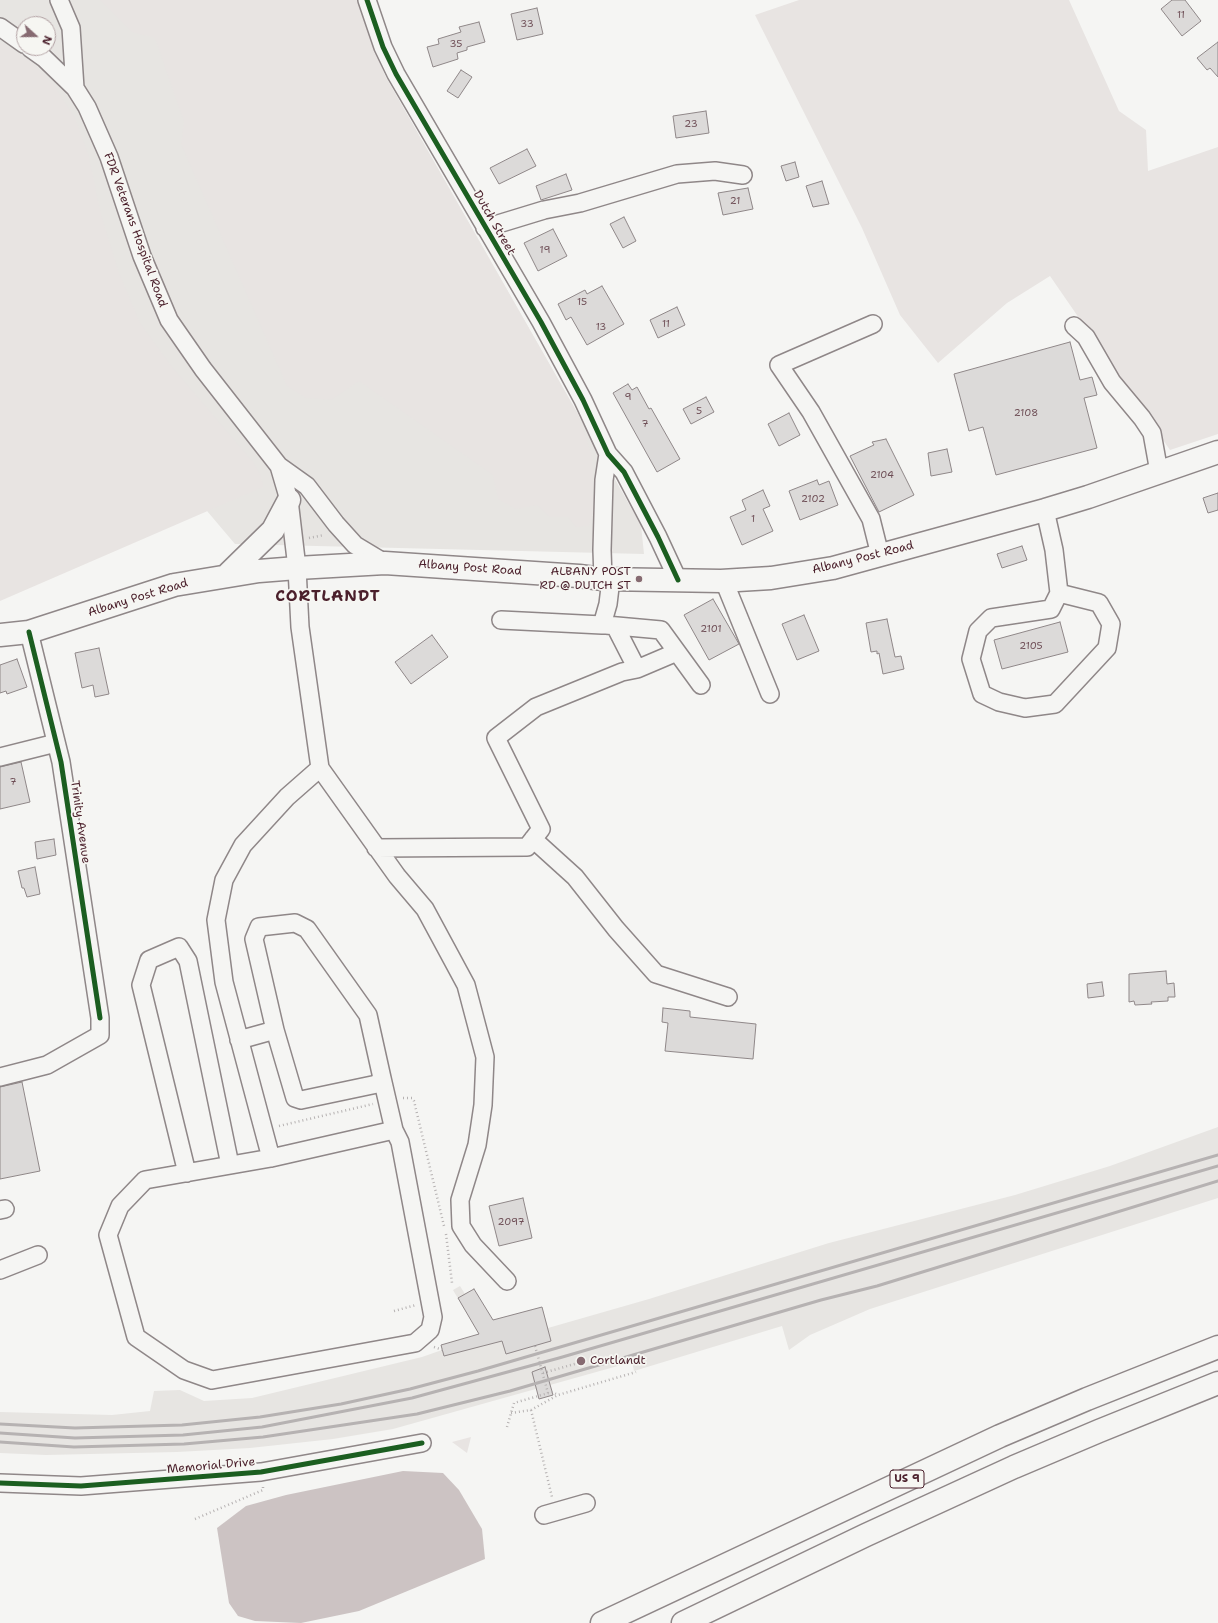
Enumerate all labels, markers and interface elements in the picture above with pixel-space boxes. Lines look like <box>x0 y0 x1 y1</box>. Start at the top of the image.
house number: 11 <box>1177 9 1185 21</box>
north arrow <box>16 16 56 56</box>
house number: 33 <box>520 18 534 30</box>
text: N <box>38 33 55 47</box>
house number: 35 <box>450 38 462 50</box>
house number: 23 <box>684 118 698 130</box>
street label: FDR Veterans Hospital Road <box>100 151 170 309</box>
street label: Dutch Street <box>470 188 518 258</box>
house number: 21 <box>730 195 740 207</box>
house number: 19 <box>540 244 550 256</box>
house number: 15 <box>577 296 587 308</box>
house number: 11 <box>662 318 670 330</box>
house number: 13 <box>596 321 606 333</box>
house number: 9 <box>625 391 631 403</box>
house number: 5 <box>696 405 702 417</box>
house number: 2108 <box>1014 407 1038 419</box>
house number: 7 <box>642 418 648 430</box>
house number: 2104 <box>870 469 894 481</box>
house number: 2102 <box>801 493 825 505</box>
house number: 1 <box>751 513 755 525</box>
street label: Albany Post Road <box>811 538 915 578</box>
street label: Albany Post Road <box>418 557 522 579</box>
place label: ALBANY POST RD @ DUTCH ST <box>540 565 631 593</box>
marker: ALBANY POST RD @ DUTCH ST <box>634 574 644 584</box>
street label: Albany Post Road <box>86 576 190 620</box>
district label: CORTLANDT <box>275 587 381 607</box>
house number: 2101 <box>700 623 722 635</box>
house number: 2105 <box>1019 640 1043 652</box>
house number: 7 <box>10 776 16 788</box>
street label: Trinity Avenue <box>67 780 93 864</box>
house number: 2097 <box>498 1216 524 1228</box>
place label: Cortlandt <box>590 1354 646 1368</box>
marker: Cortlandt <box>575 1355 587 1367</box>
street label: Memorial Drive <box>166 1455 256 1477</box>
road number: US 9 <box>890 1470 924 1488</box>

